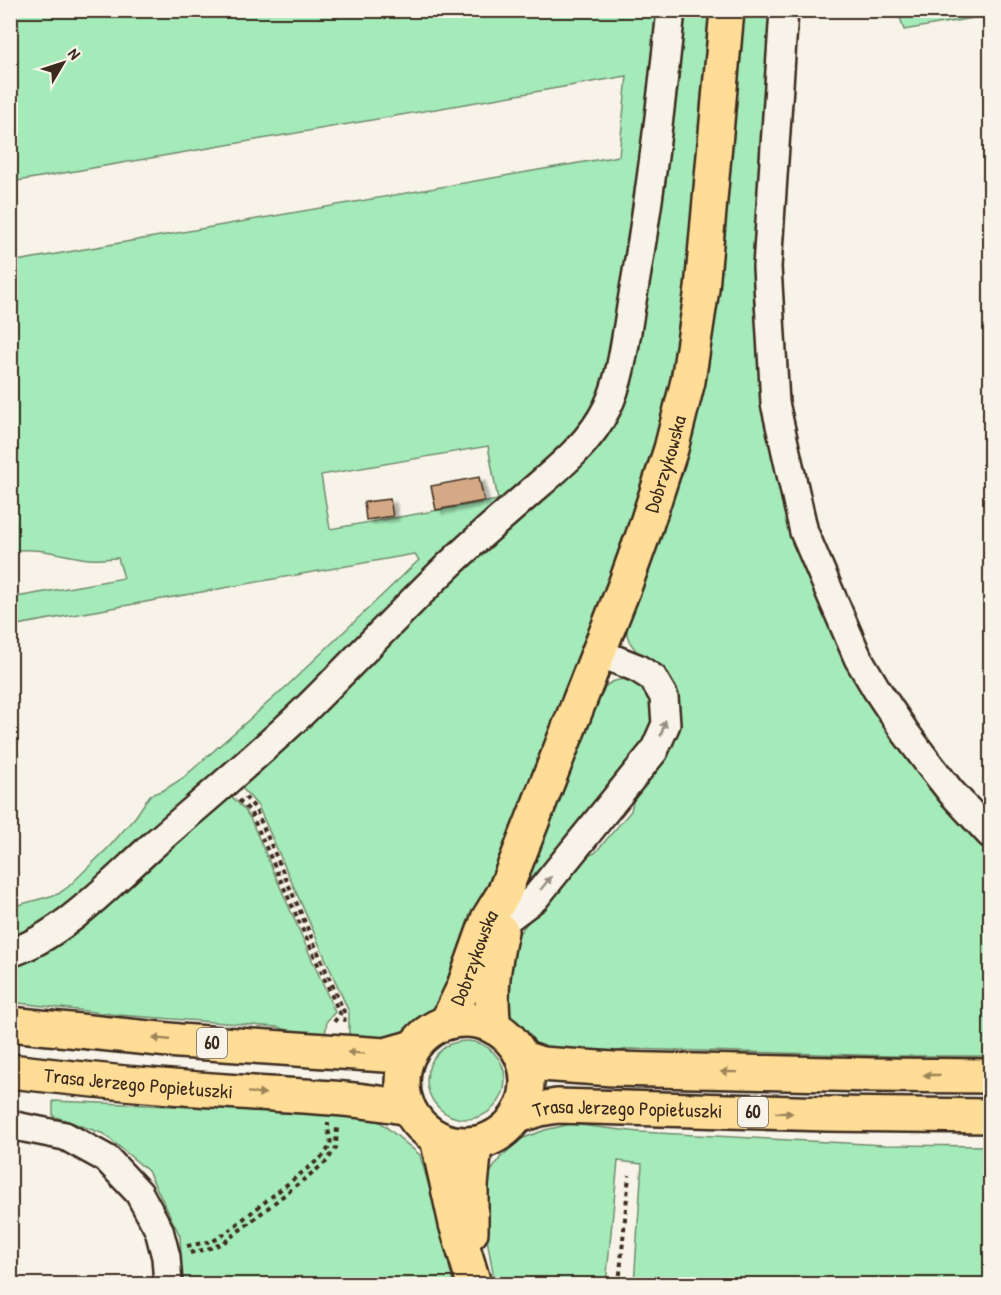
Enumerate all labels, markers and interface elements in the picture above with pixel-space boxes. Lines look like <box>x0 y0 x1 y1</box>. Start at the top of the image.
north arrow <box>33 33 93 93</box>
text: N <box>63 43 86 64</box>
street label: Dobrzykowska <box>637 412 692 516</box>
one-way arrow <box>659 719 668 737</box>
one-way arrow <box>540 875 553 891</box>
street label: Dobrzykowska <box>443 904 504 1010</box>
road number: 60 <box>197 1028 227 1058</box>
one-way arrow <box>152 1034 171 1044</box>
one-way arrow <box>346 1048 365 1058</box>
street label: Trasa Jerzego Popiełuszki <box>43 1061 234 1105</box>
one-way arrow <box>720 1068 739 1077</box>
one-way arrow <box>923 1070 942 1080</box>
one-way arrow <box>247 1089 266 1098</box>
street label: Trasa Jerzego Popiełuszki <box>529 1092 723 1124</box>
road number: 60 <box>738 1097 768 1127</box>
one-way arrow <box>775 1108 794 1118</box>

